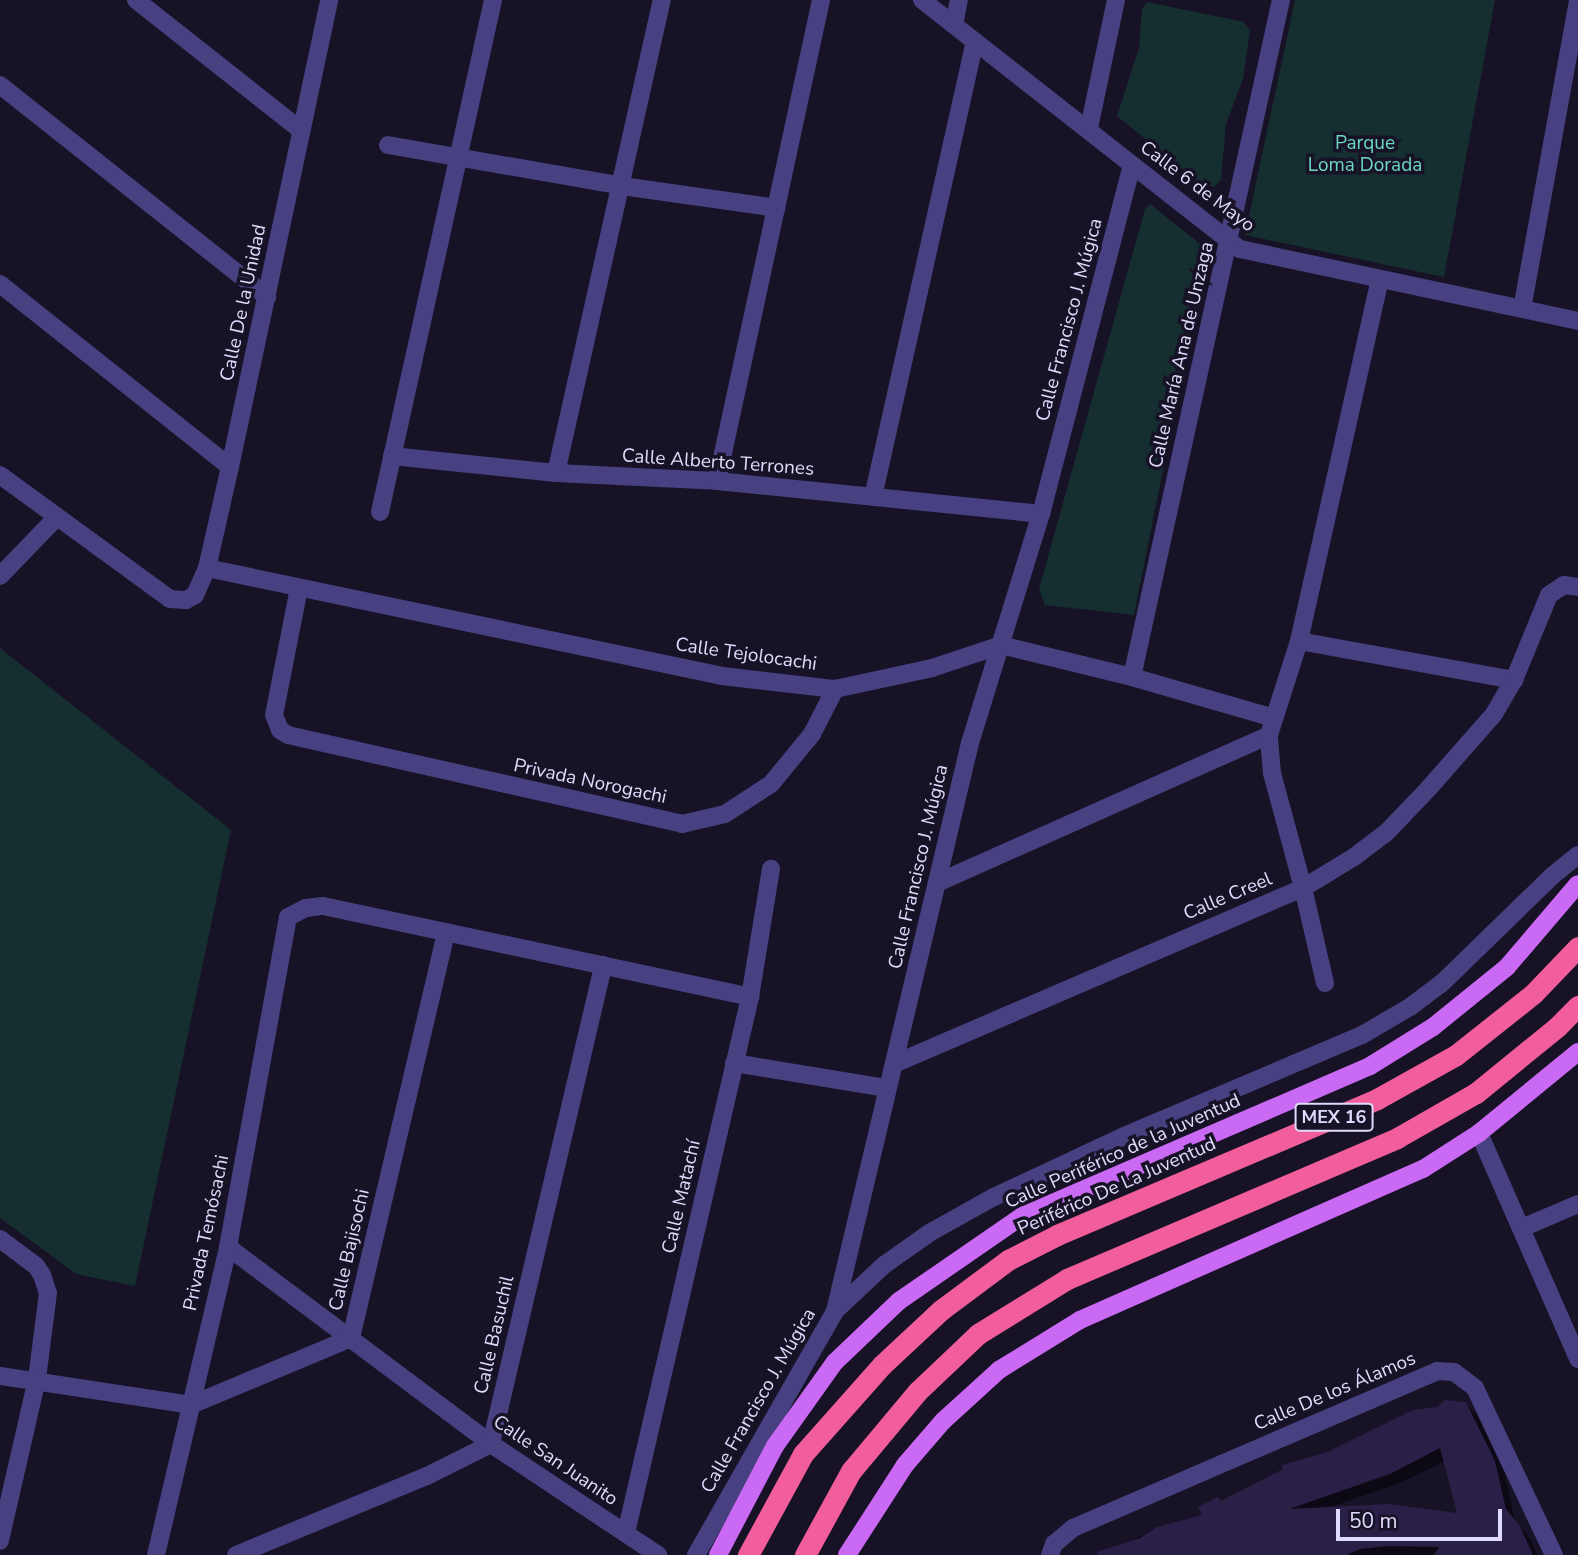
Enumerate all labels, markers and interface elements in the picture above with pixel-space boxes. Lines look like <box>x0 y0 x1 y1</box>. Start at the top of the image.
park label: Parque Loma Dorada <box>1308 133 1422 177</box>
street label: Calle 6 de Mayo <box>1135 137 1259 237</box>
street label: Calle Francisco J. Múgica <box>1032 216 1108 424</box>
street label: Calle De la Unidad <box>216 223 272 383</box>
street label: Calle María Ana de Unzaga <box>1145 240 1219 470</box>
street label: Calle Alberto Terrones <box>621 445 815 481</box>
street label: Calle Tejolocachi <box>674 634 818 676</box>
street label: Privada Norogachi <box>511 755 669 809</box>
street label: Calle Francisco J. Múgica <box>884 763 954 971</box>
street label: Calle Creel <box>1180 868 1276 926</box>
street label: Calle Periférico de la Juventud <box>1002 1090 1244 1214</box>
road number: MEX 16 <box>1294 1102 1374 1132</box>
street label: Periférico De La Juventud <box>1014 1133 1220 1241</box>
street label: Calle Matachí <box>658 1138 706 1256</box>
street label: Privada Temósachi <box>179 1153 235 1313</box>
street label: Calle Bajisochi <box>325 1187 375 1313</box>
street label: Calle Basuchil <box>470 1273 520 1397</box>
street label: Calle Francisco J. Múgica <box>697 1305 821 1497</box>
street label: Calle De los Álamos <box>1251 1348 1419 1436</box>
street label: Calle San Juanito <box>488 1411 622 1511</box>
scale bar <box>1340 1496 1506 1540</box>
text: 50 m <box>1349 1507 1398 1535</box>

